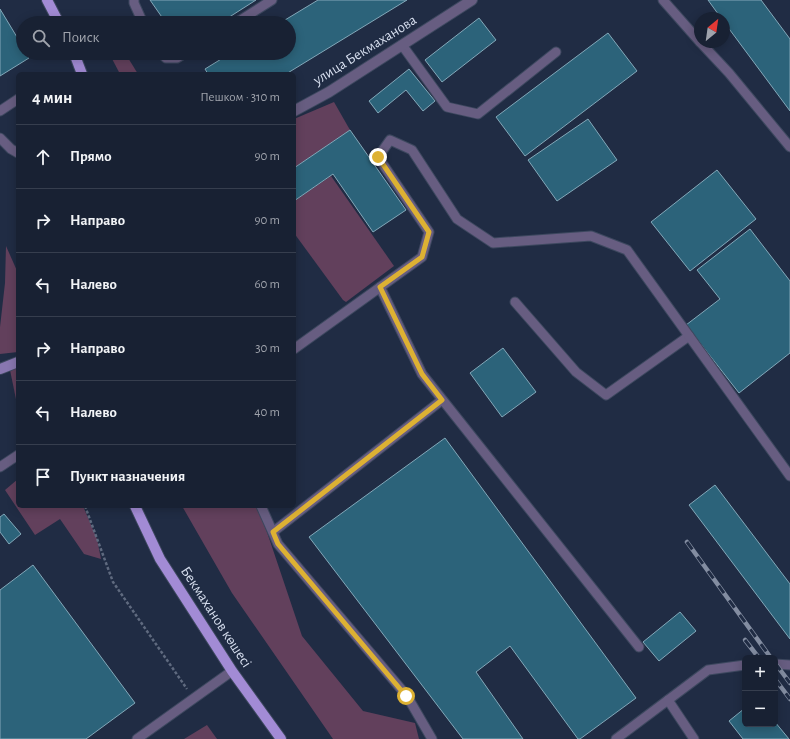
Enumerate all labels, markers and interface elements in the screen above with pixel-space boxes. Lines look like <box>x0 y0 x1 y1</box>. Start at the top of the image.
street label: улица Бекмаханова <box>310 12 419 88</box>
north arrow <box>694 12 730 48</box>
search box <box>16 16 296 60</box>
icon: search <box>30 27 52 49</box>
text: Поиск <box>62 30 100 45</box>
text: 4 мин <box>32 89 72 106</box>
text: Пешком · 310 m <box>200 91 280 104</box>
icon: ahead <box>32 146 54 168</box>
route end <box>369 148 387 166</box>
text: Прямо <box>70 149 112 164</box>
text: 90 m <box>254 150 280 163</box>
icon: right <box>32 210 54 232</box>
text: Направо <box>70 213 125 228</box>
text: 90 m <box>254 214 280 227</box>
icon: left <box>32 274 54 296</box>
text: Налево <box>70 277 117 292</box>
text: 60 m <box>254 278 280 291</box>
icon: right <box>32 338 54 360</box>
text: Направо <box>70 341 125 356</box>
text: 30 m <box>255 342 280 355</box>
icon: left <box>32 402 54 424</box>
text: Налево <box>70 405 117 420</box>
text: 40 m <box>254 406 280 419</box>
icon: arrive <box>32 466 54 488</box>
text: Пункт назначения <box>70 469 185 484</box>
street label: Бекмаханов көшесі <box>178 564 254 670</box>
map controls <box>742 655 778 727</box>
button: + <box>742 655 778 691</box>
route start <box>397 687 415 705</box>
button: − <box>742 691 778 727</box>

